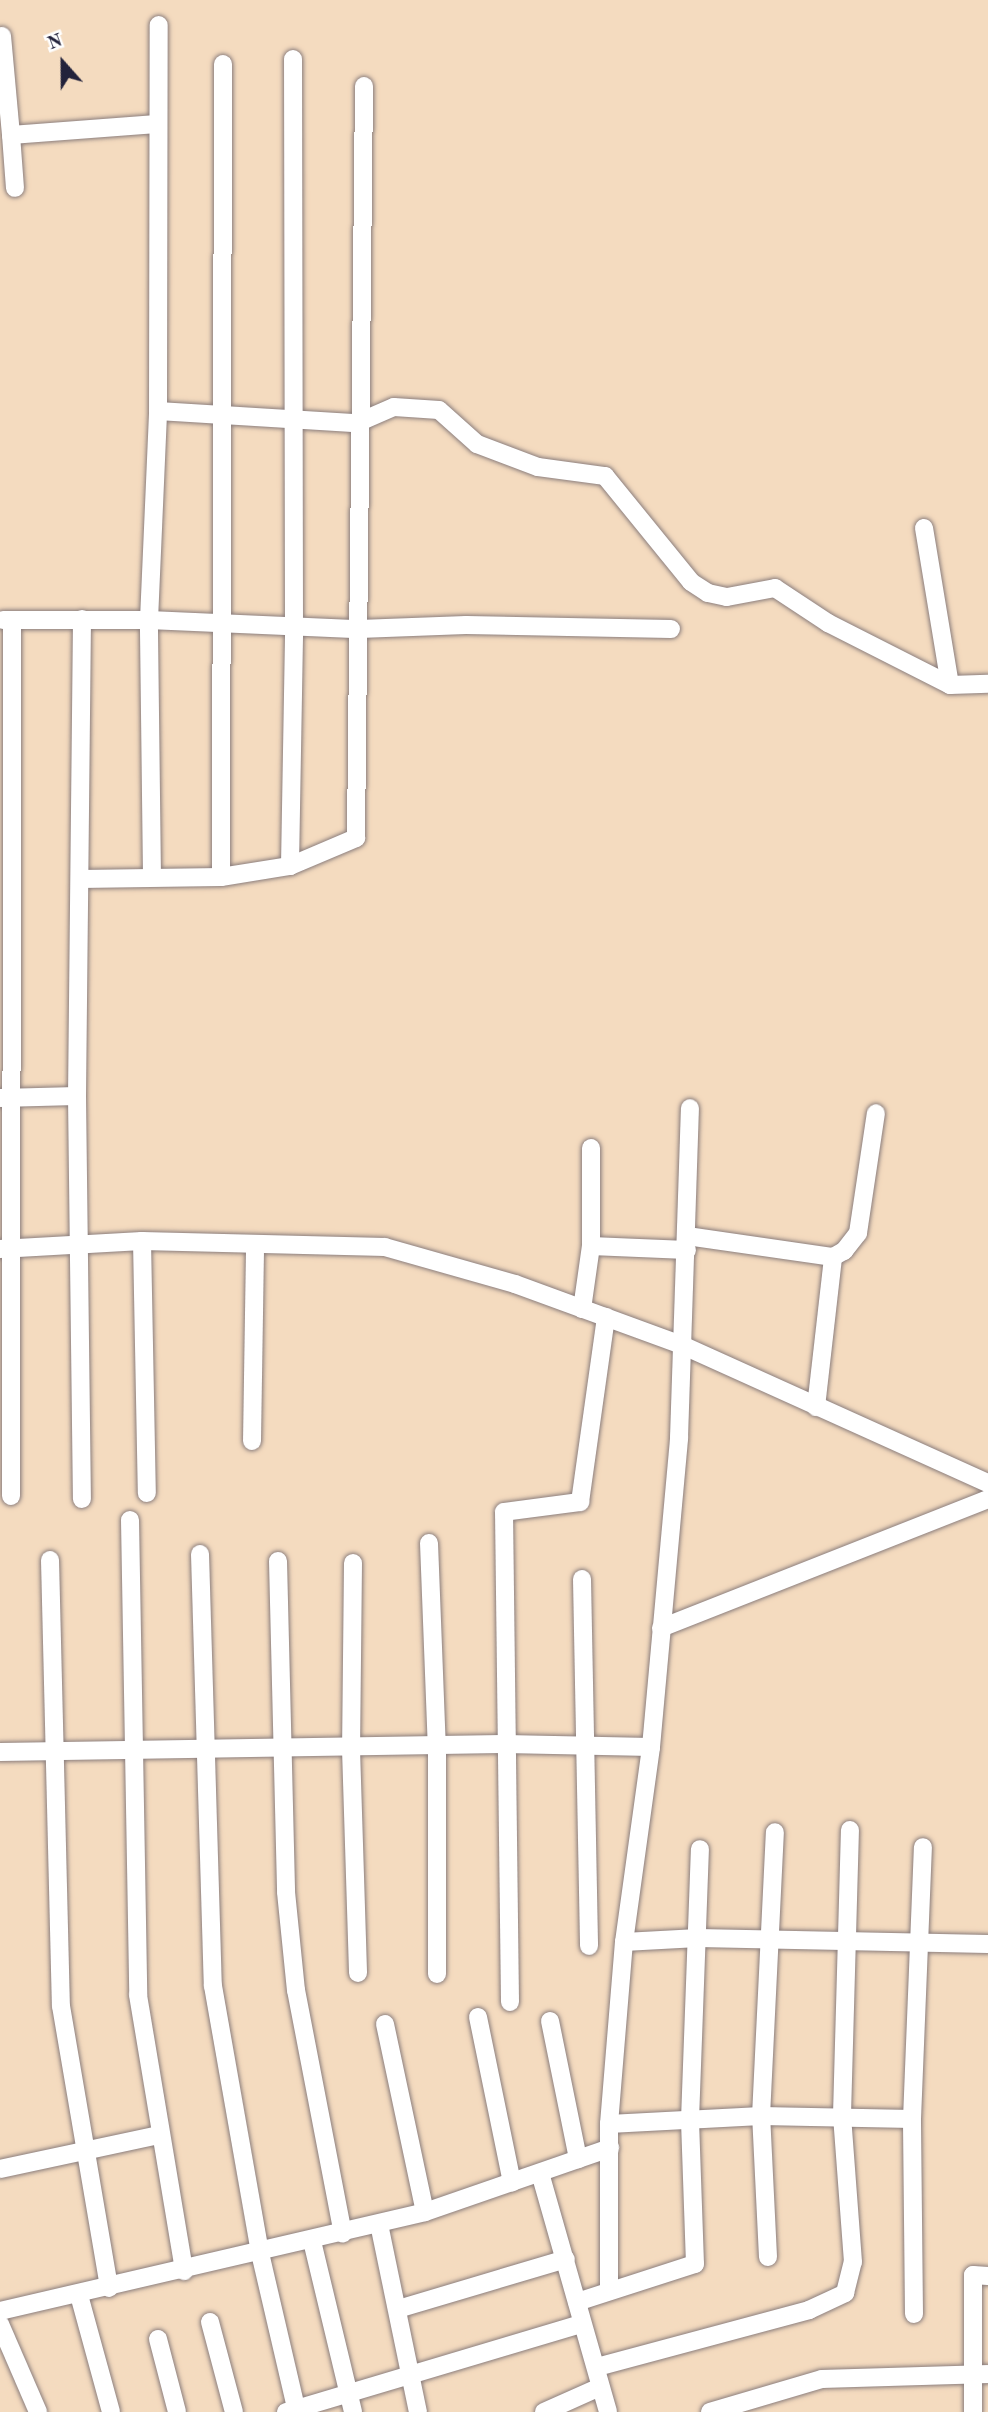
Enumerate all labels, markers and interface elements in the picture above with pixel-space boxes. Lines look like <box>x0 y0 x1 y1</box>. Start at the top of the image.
north arrow <box>28 28 98 98</box>
text: N <box>45 31 65 54</box>

